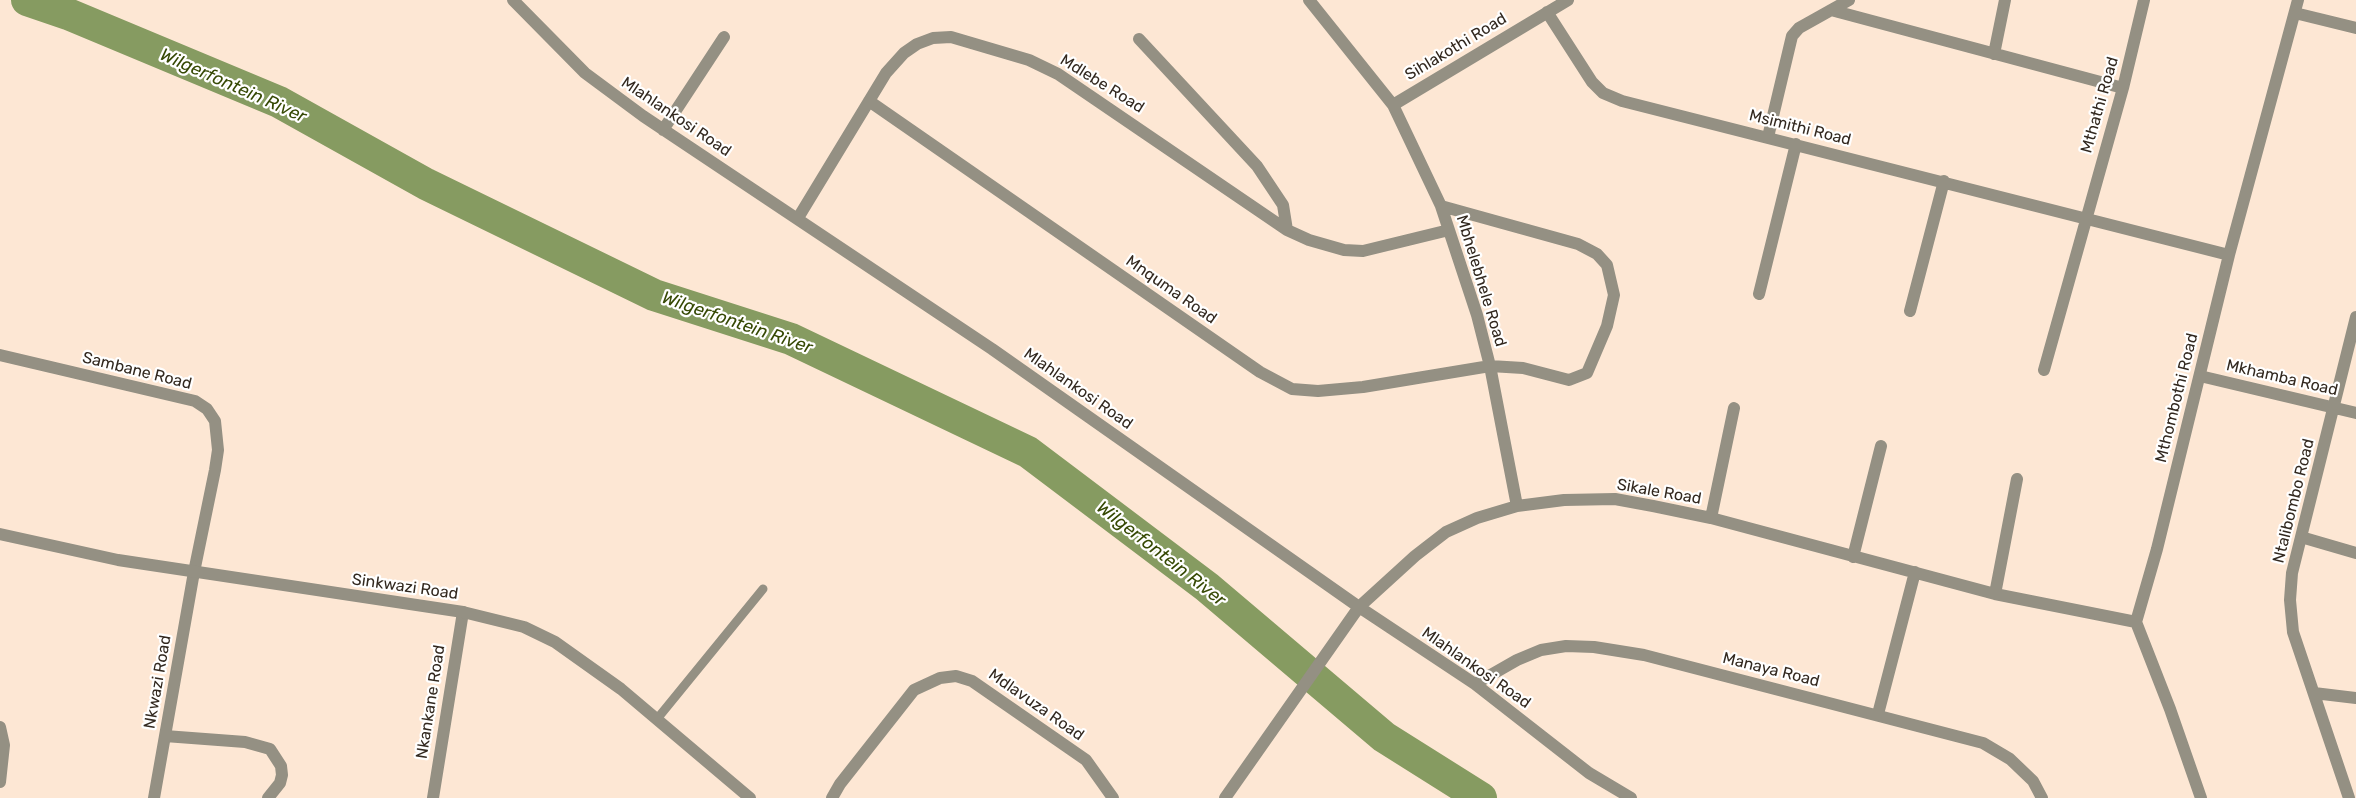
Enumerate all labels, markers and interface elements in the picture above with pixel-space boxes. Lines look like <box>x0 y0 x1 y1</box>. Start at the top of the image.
street label: Sihlakothi Road <box>1402 9 1510 85</box>
water label: Wilgerfontein River <box>156 44 310 128</box>
street label: Mdlebe Road <box>1056 51 1148 117</box>
street label: Mthathi Road <box>2077 55 2123 155</box>
street label: Mlahlankosi Road <box>617 73 735 161</box>
street label: Msimithi Road <box>1747 106 1853 150</box>
street label: Mbhelebhele Road <box>1452 213 1510 349</box>
street label: Mnquma Road <box>1122 252 1220 328</box>
water label: Wilgerfontein River <box>659 287 815 359</box>
street label: Mthombothi Road <box>2152 331 2202 465</box>
street label: Mlahlankosi Road <box>1020 344 1136 434</box>
street label: Sambane Road <box>80 348 194 394</box>
street label: Mkhamba Road <box>2224 356 2340 400</box>
street label: Ntalibombo Road <box>2269 437 2319 565</box>
street label: Sikale Road <box>1615 475 1703 509</box>
water label: Wilgerfontein River <box>1092 497 1230 611</box>
street label: Sinkwazi Road <box>351 570 459 604</box>
street label: Mlahlankosi Road <box>1418 623 1534 713</box>
street label: Nkwazi Road <box>140 634 176 730</box>
street label: Nkankane Road <box>413 644 449 760</box>
street label: Manaya Road <box>1721 649 1821 691</box>
street label: Mdlavuza Road <box>985 665 1087 745</box>

